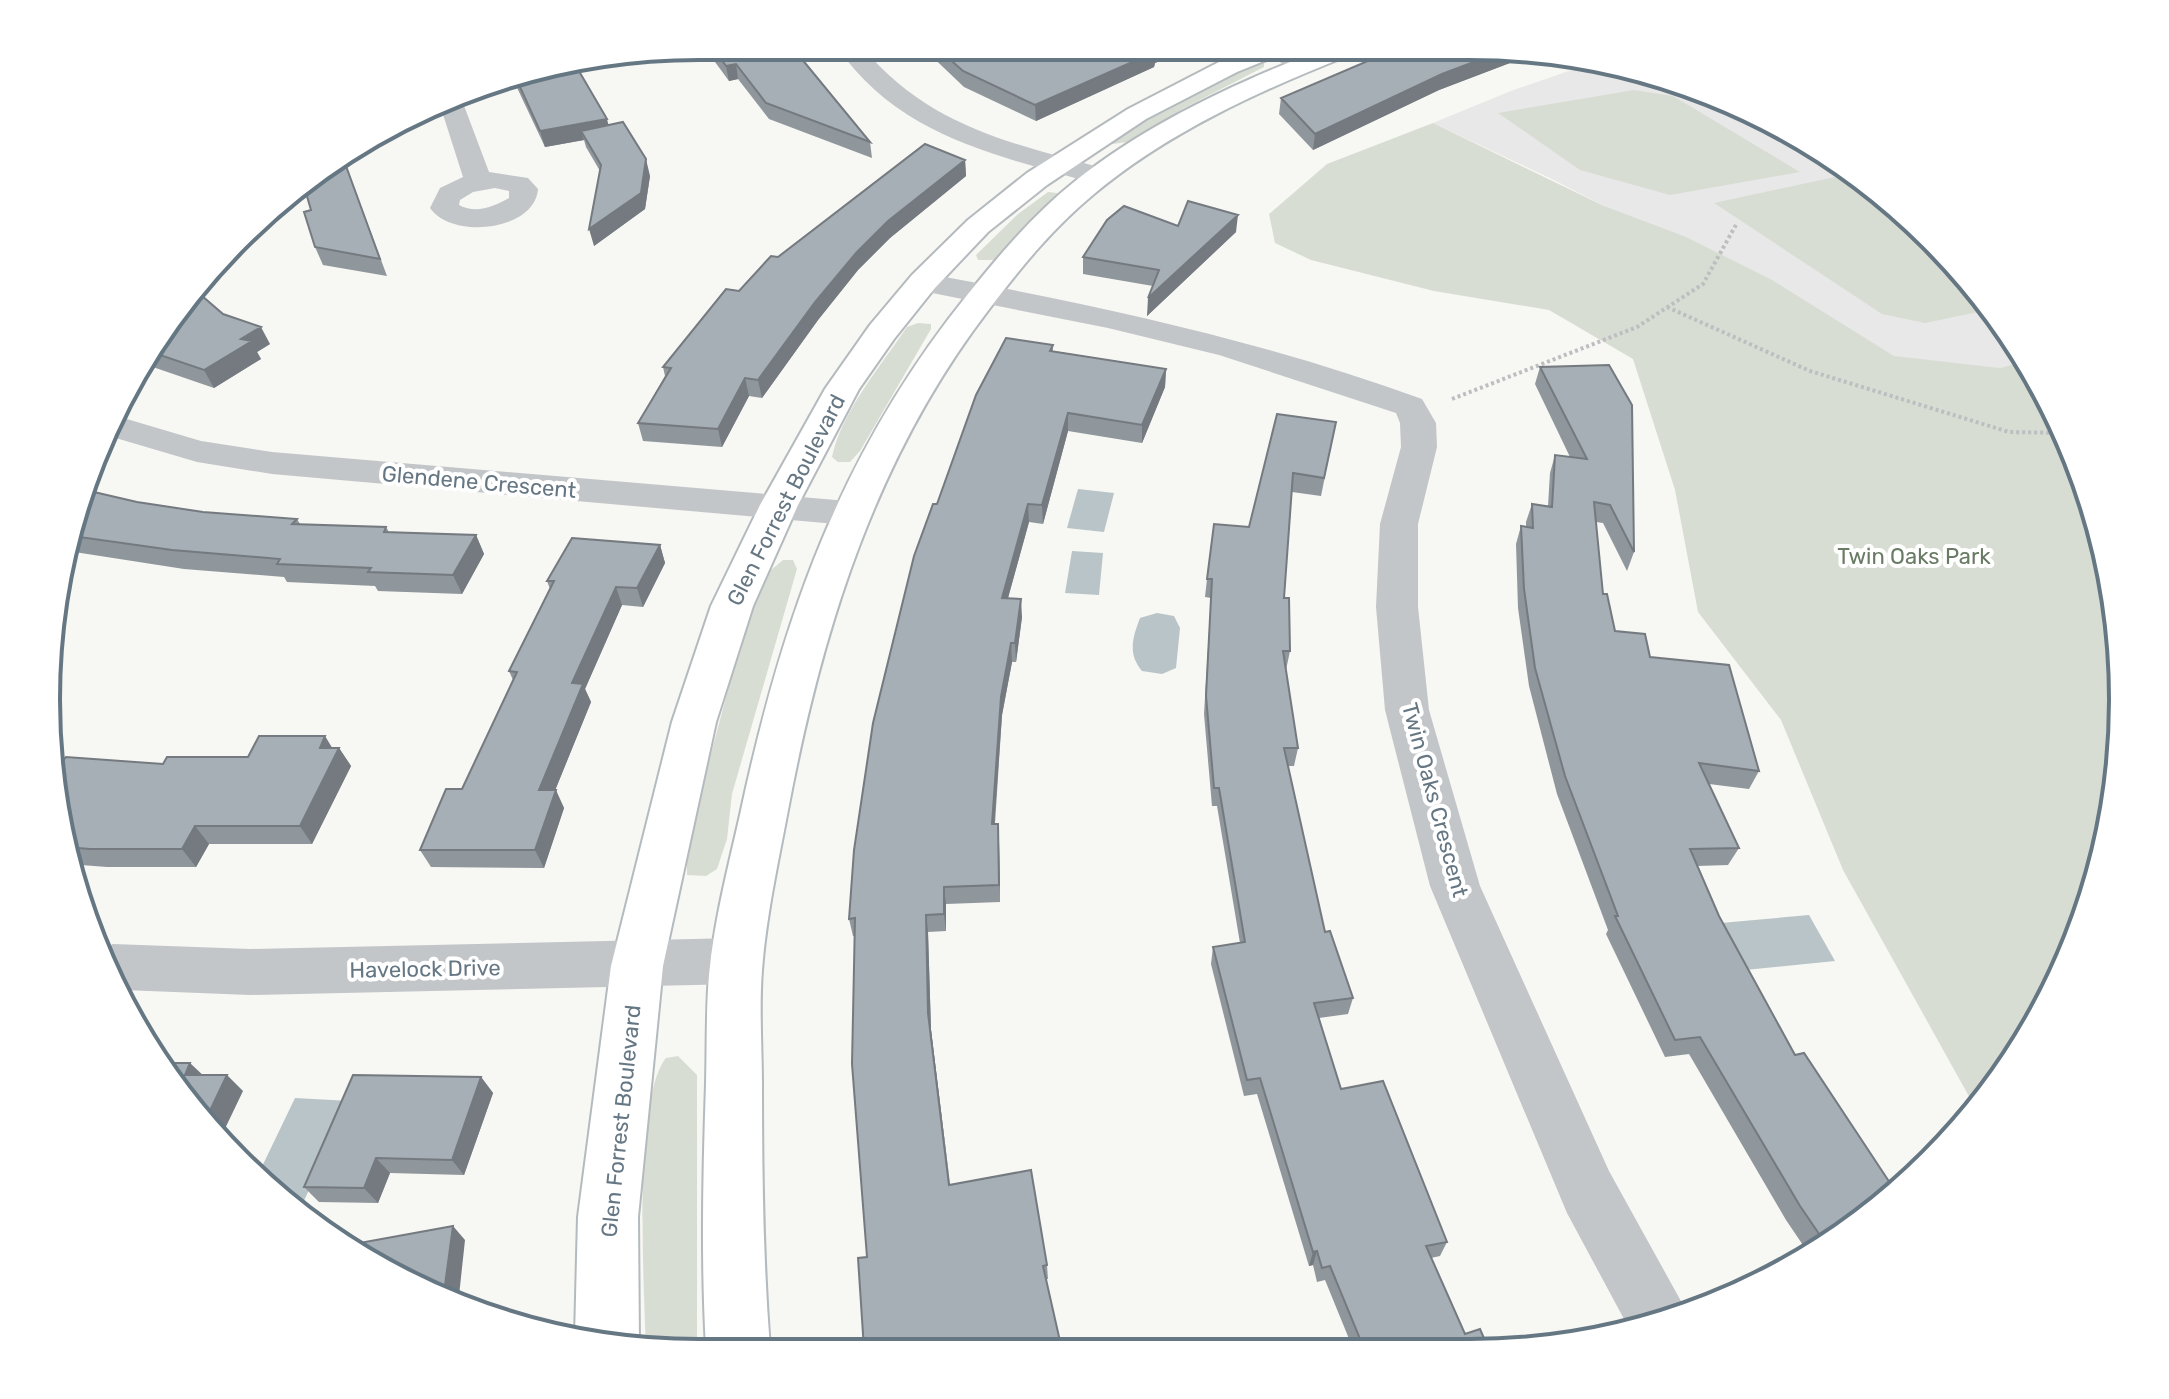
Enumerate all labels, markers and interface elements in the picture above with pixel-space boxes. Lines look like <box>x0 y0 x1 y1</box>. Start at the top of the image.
street label: Glen Forrest Boulevard <box>721 390 851 610</box>
street label: Glendene Crescent <box>381 460 578 504</box>
park label: Twin Oaks Park <box>1837 543 1991 570</box>
street label: Twin Oaks Crescent <box>1396 700 1474 901</box>
street label: Havelock Drive <box>349 954 501 984</box>
street label: Glen Forrest Boulevard <box>595 1003 647 1239</box>

